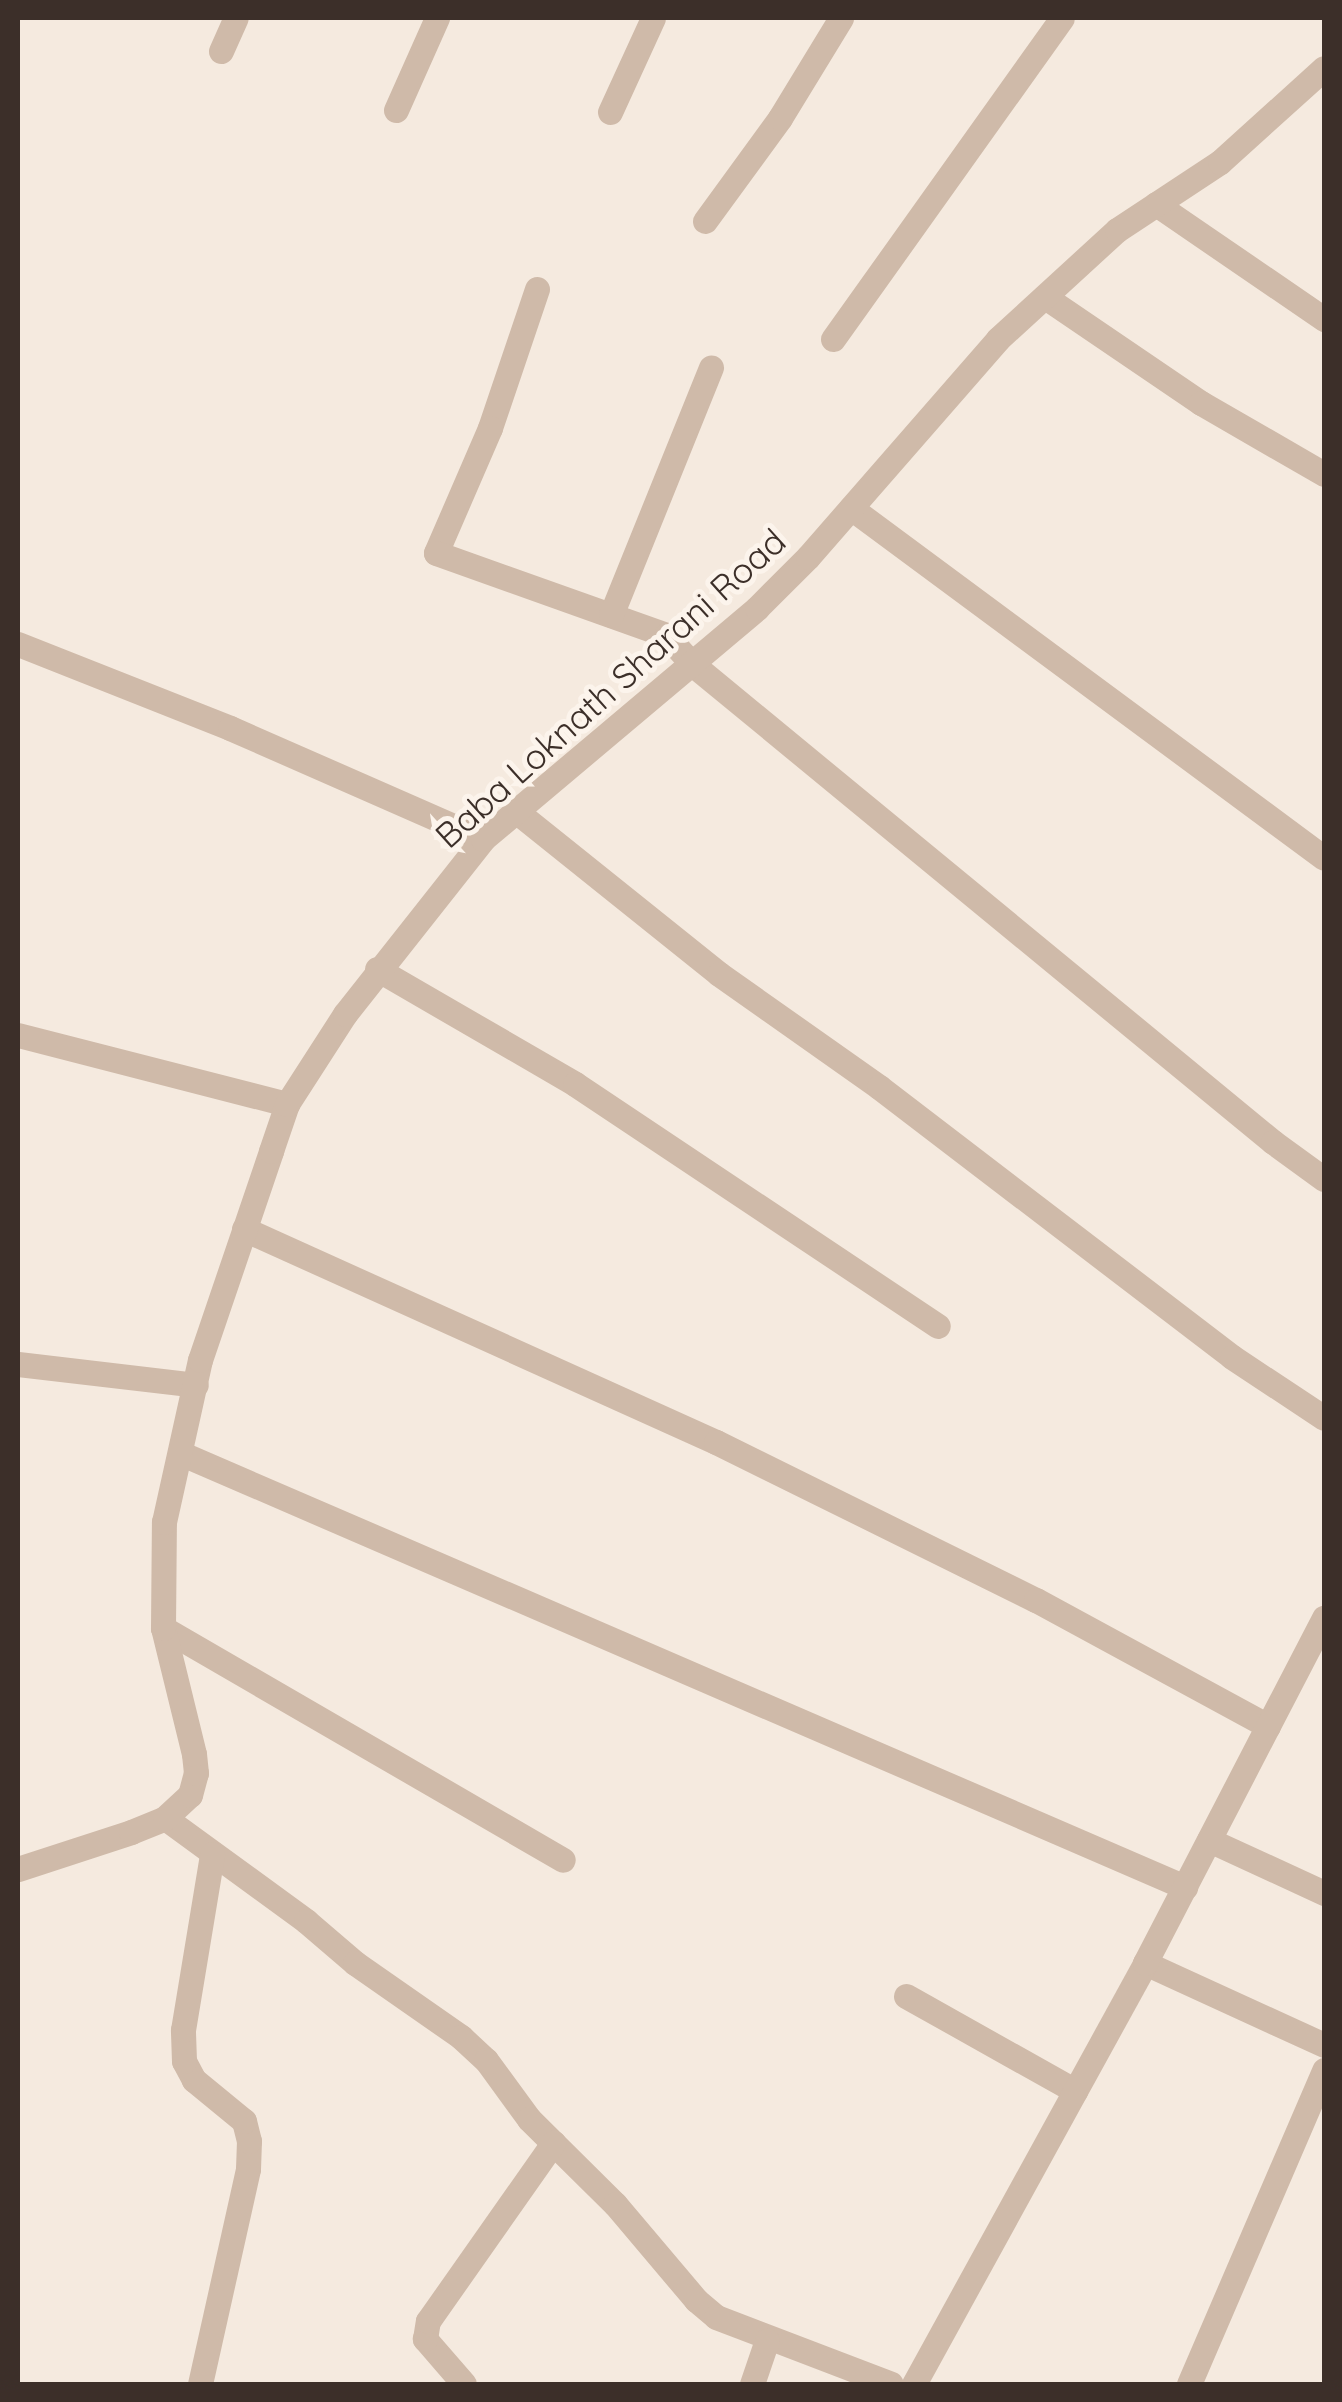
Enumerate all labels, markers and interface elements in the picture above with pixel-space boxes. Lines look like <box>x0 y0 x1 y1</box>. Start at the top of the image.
street label: Baba Loknath Sharani Road <box>426 520 794 856</box>

